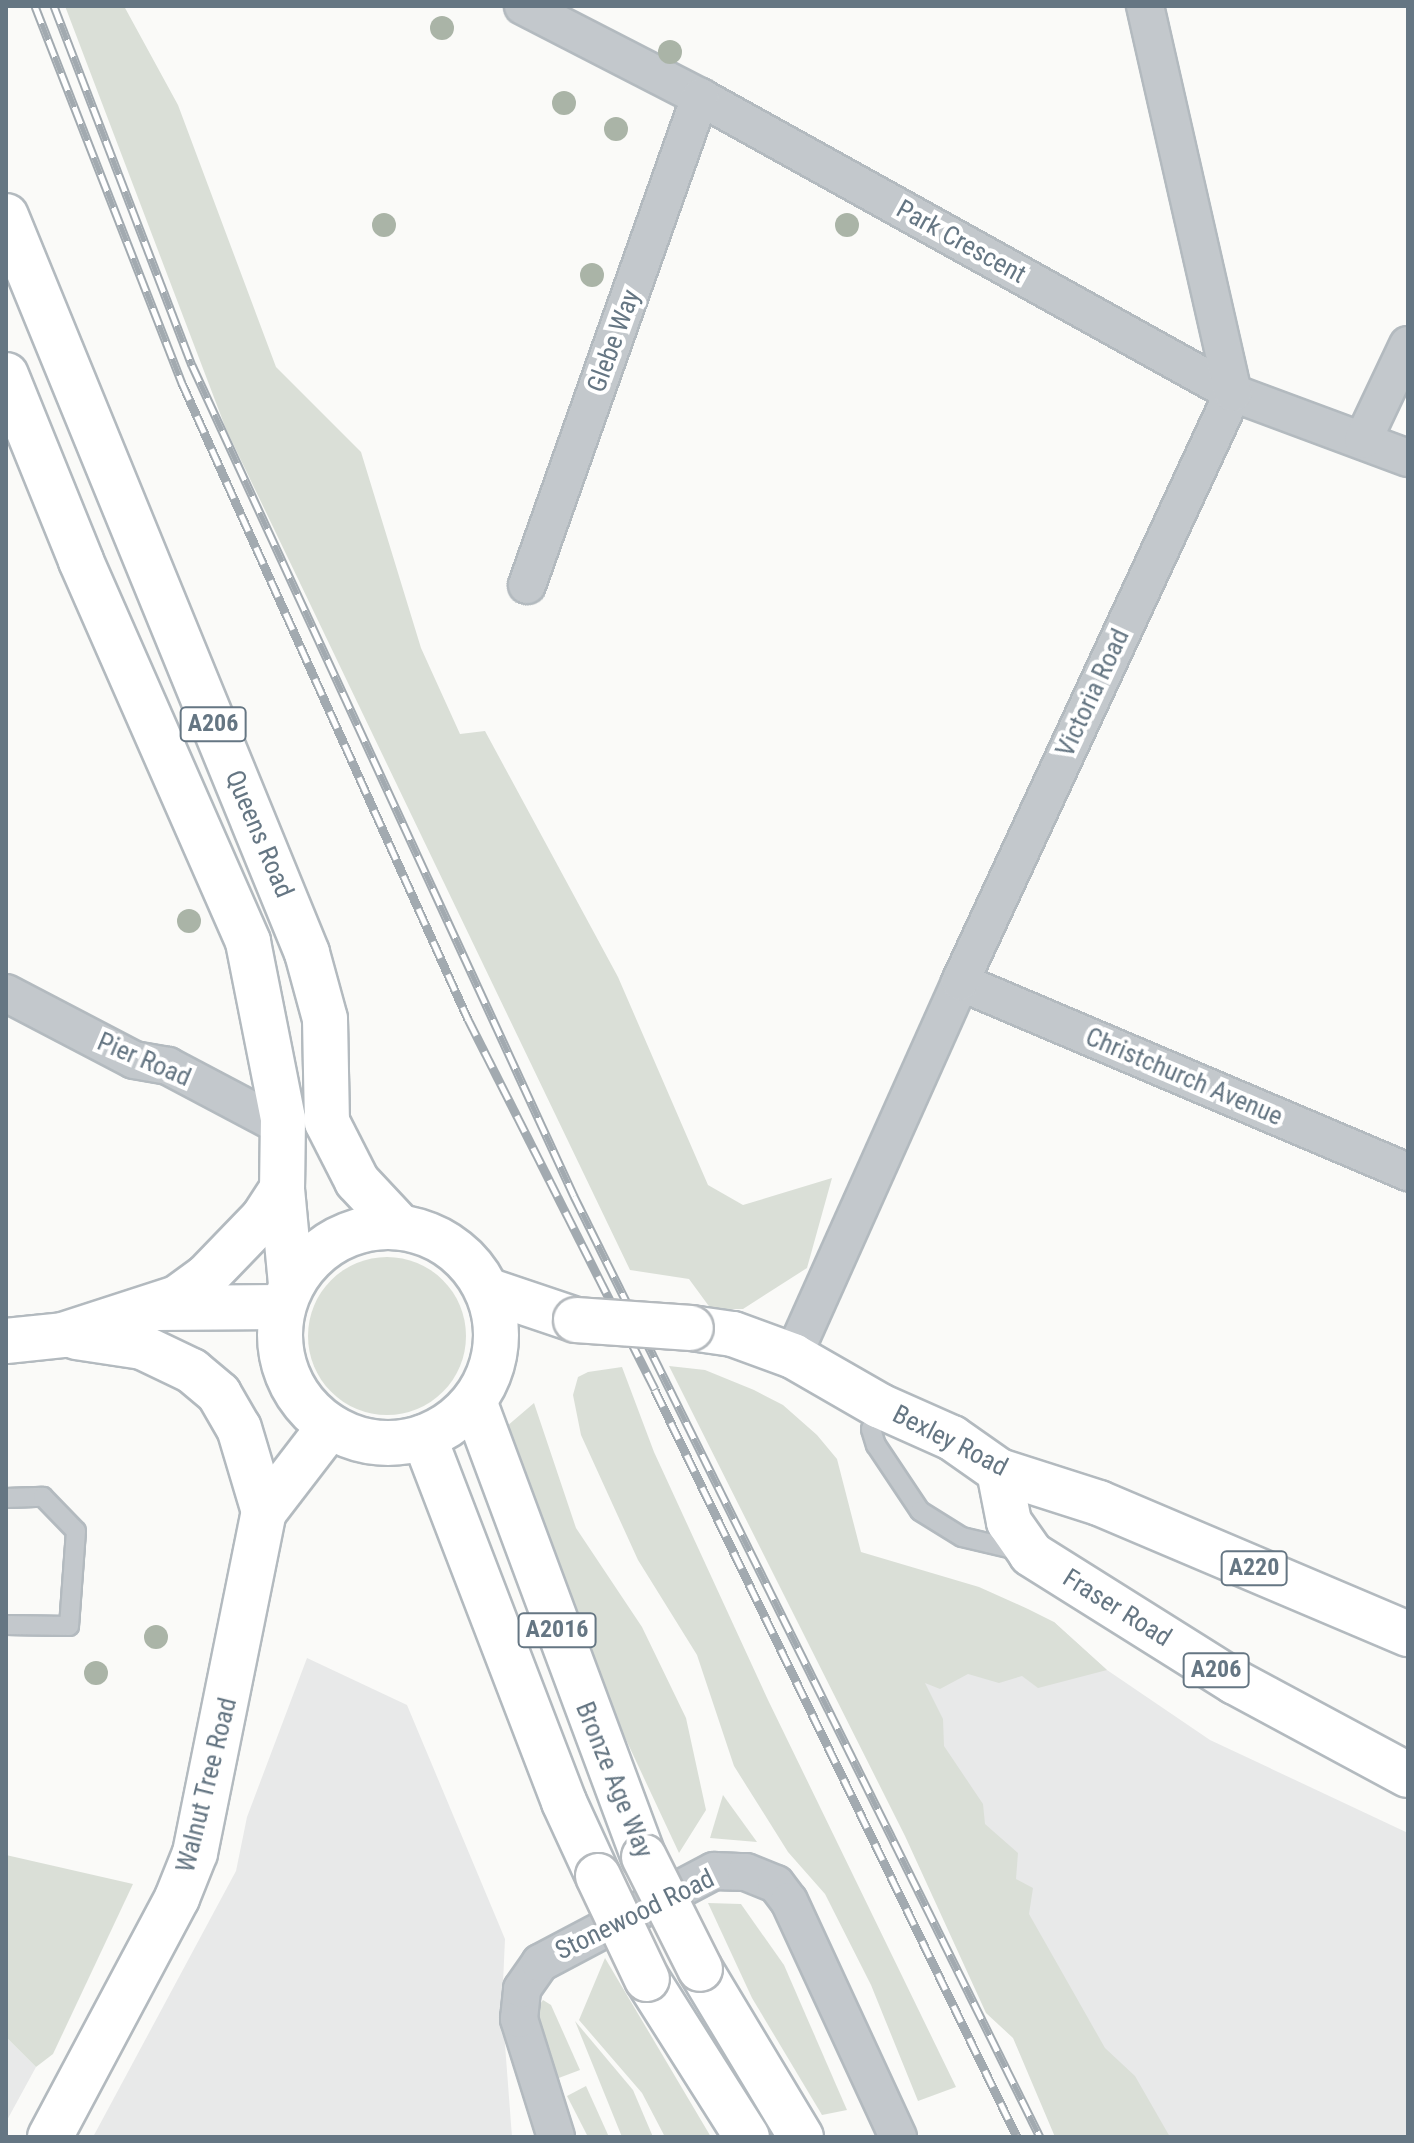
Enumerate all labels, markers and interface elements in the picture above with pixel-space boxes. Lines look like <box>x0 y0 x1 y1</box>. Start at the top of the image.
street label: Park Crescent <box>891 194 1031 290</box>
street label: Glebe Way <box>581 285 647 397</box>
street label: Victoria Road <box>1050 624 1136 762</box>
road number: A206 <box>179 704 247 744</box>
street label: Queens Road <box>218 766 300 902</box>
street label: Christchurch Avenue <box>1081 1021 1287 1133</box>
street label: Pier Road <box>92 1026 196 1094</box>
street label: Bexley Road <box>887 1399 1013 1483</box>
road number: A220 <box>1220 1548 1288 1588</box>
street label: Fraser Road <box>1057 1562 1177 1654</box>
road number: A2016 <box>517 1610 597 1650</box>
road number: A206 <box>1182 1650 1250 1690</box>
street label: Walnut Tree Road <box>170 1694 244 1876</box>
street label: Bronze Age Way <box>569 1698 659 1862</box>
street label: Stonewood Road <box>550 1863 720 1967</box>

